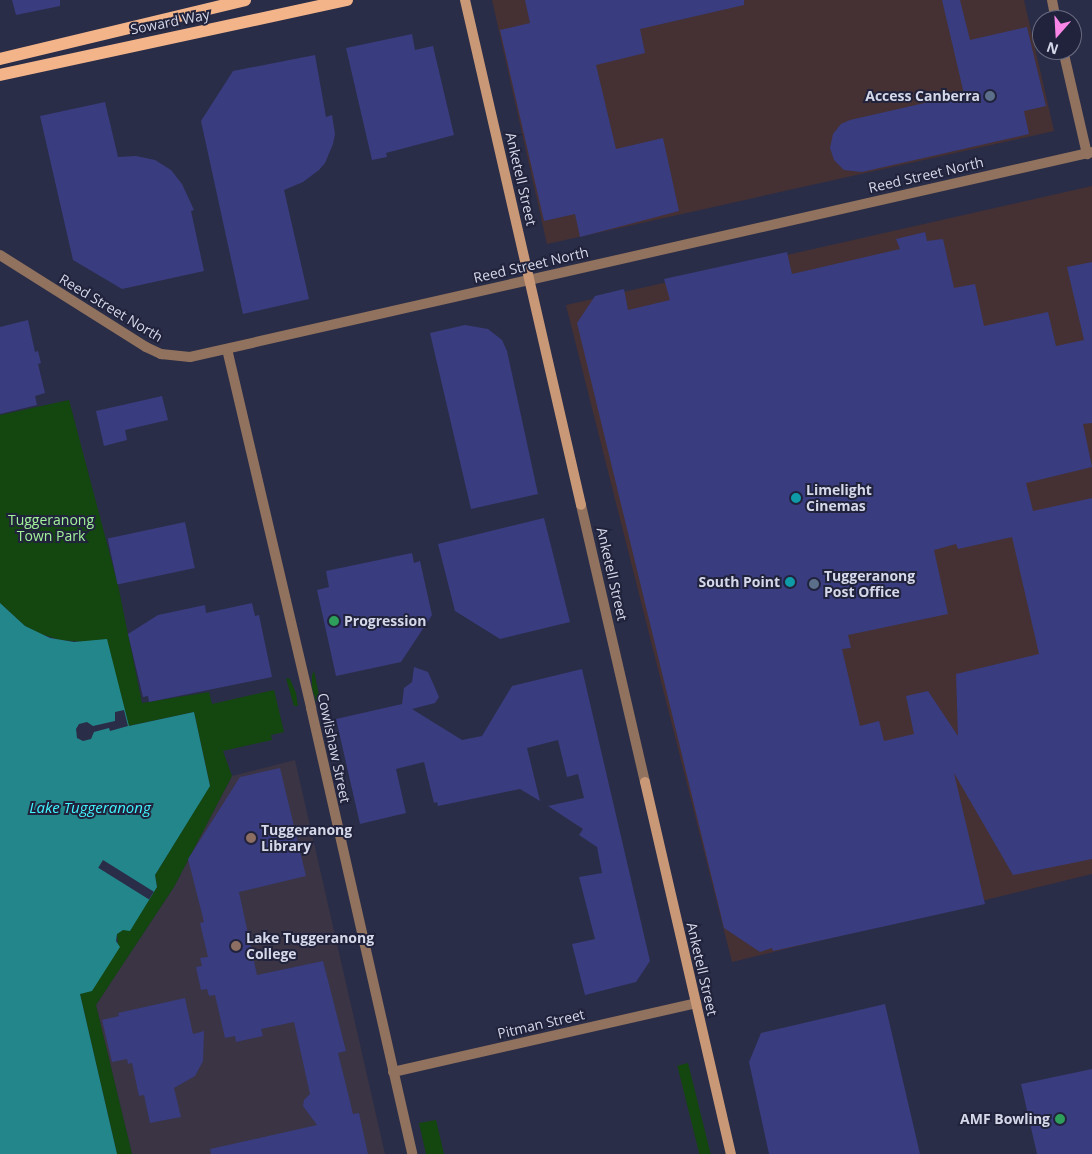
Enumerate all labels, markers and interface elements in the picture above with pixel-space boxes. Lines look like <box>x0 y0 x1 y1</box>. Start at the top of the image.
street label: Soward Way <box>129 6 211 38</box>
north arrow <box>1032 10 1082 60</box>
text: N <box>1044 38 1061 60</box>
place label: Access Canberra <box>865 88 980 104</box>
marker: Access Canberra <box>984 90 996 102</box>
street label: Anketell Street <box>502 131 540 227</box>
street label: Reed Street North <box>867 154 985 196</box>
street label: Reed Street North <box>472 244 590 286</box>
street label: Reed Street North <box>56 271 166 345</box>
place label: Limelight Cinemas <box>806 482 872 514</box>
marker: Limelight Cinemas <box>790 492 802 504</box>
park label: Tuggeranong Town Park <box>8 512 94 544</box>
street label: Anketell Street <box>593 526 631 622</box>
place label: Tuggeranong Post Office <box>824 568 915 600</box>
place label: South Point <box>698 574 780 590</box>
marker: South Point <box>784 576 796 588</box>
marker: Tuggeranong Post Office <box>808 578 820 590</box>
place label: Progression <box>344 613 426 629</box>
marker: Progression <box>328 615 340 627</box>
street label: Cowlishaw Street <box>314 692 354 804</box>
water label: Lake Tuggeranong <box>29 799 151 817</box>
place label: Tuggeranong Library <box>261 822 352 854</box>
marker: Tuggeranong Library <box>245 832 257 844</box>
street label: Anketell Street <box>683 921 721 1017</box>
place label: Lake Tuggeranong College <box>246 930 374 962</box>
marker: Lake Tuggeranong College <box>230 940 242 952</box>
street label: Pitman Street <box>496 1006 586 1042</box>
place label: AMF Bowling <box>960 1111 1050 1127</box>
marker: AMF Bowling <box>1054 1113 1066 1125</box>

